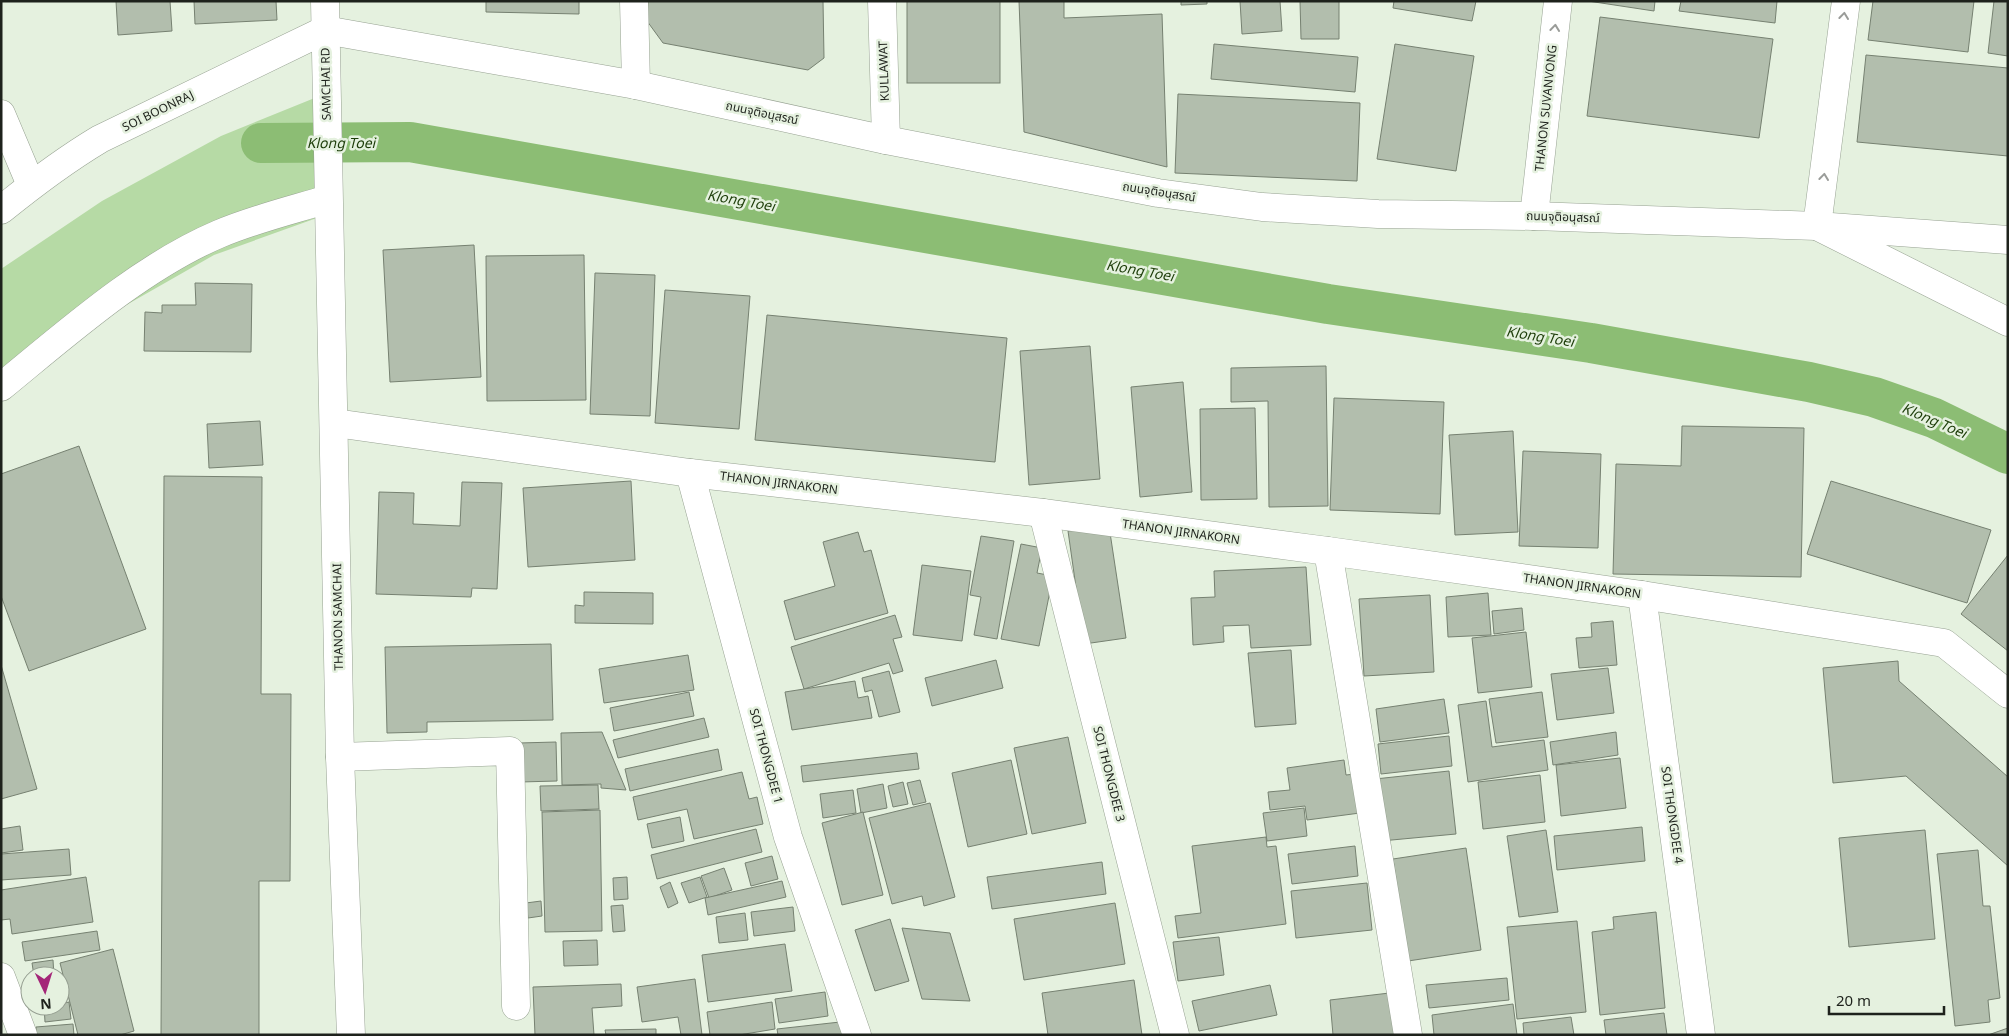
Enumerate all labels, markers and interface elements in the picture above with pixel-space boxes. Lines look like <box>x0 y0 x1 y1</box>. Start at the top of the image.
one-way arrow <box>1839 12 1849 20</box>
one-way arrow <box>1549 24 1560 32</box>
street label: KULLAWAT <box>874 40 894 101</box>
street label: THANON SUVANVONG <box>1530 44 1562 172</box>
street label: SAMCHAI RD <box>316 47 336 121</box>
street label: SOI BOONRAJ <box>119 86 197 136</box>
street label: ถนนจุติอนุสรณ์ <box>724 97 800 129</box>
water label: Klong Toei <box>307 133 378 154</box>
one-way arrow <box>1818 173 1828 182</box>
street label: ถนนจุติอนุสรณ์ <box>1121 177 1197 207</box>
water label: Klong Toei <box>705 185 779 218</box>
street label: ถนนจุติอนุสรณ์ <box>1526 207 1600 227</box>
water label: Klong Toei <box>1104 255 1178 288</box>
water label: Klong Toei <box>1505 321 1578 353</box>
water label: Klong Toei <box>1898 398 1972 445</box>
street label: THANON JIRNAKORN <box>719 467 839 499</box>
street label: THANON JIRNAKORN <box>1121 515 1241 549</box>
street label: THANON SAMCHAI <box>328 563 348 671</box>
street label: THANON JIRNAKORN <box>1522 569 1642 603</box>
street label: SOI THONGDEE 1 <box>745 706 787 806</box>
street label: SOI THONGDEE 3 <box>1088 724 1130 824</box>
street label: SOI THONGDEE 4 <box>1656 765 1688 865</box>
north arrow <box>20 966 70 1016</box>
scale bar <box>1829 984 1944 1016</box>
text: 20 m <box>1836 990 1871 1013</box>
text: N <box>39 993 52 1014</box>

